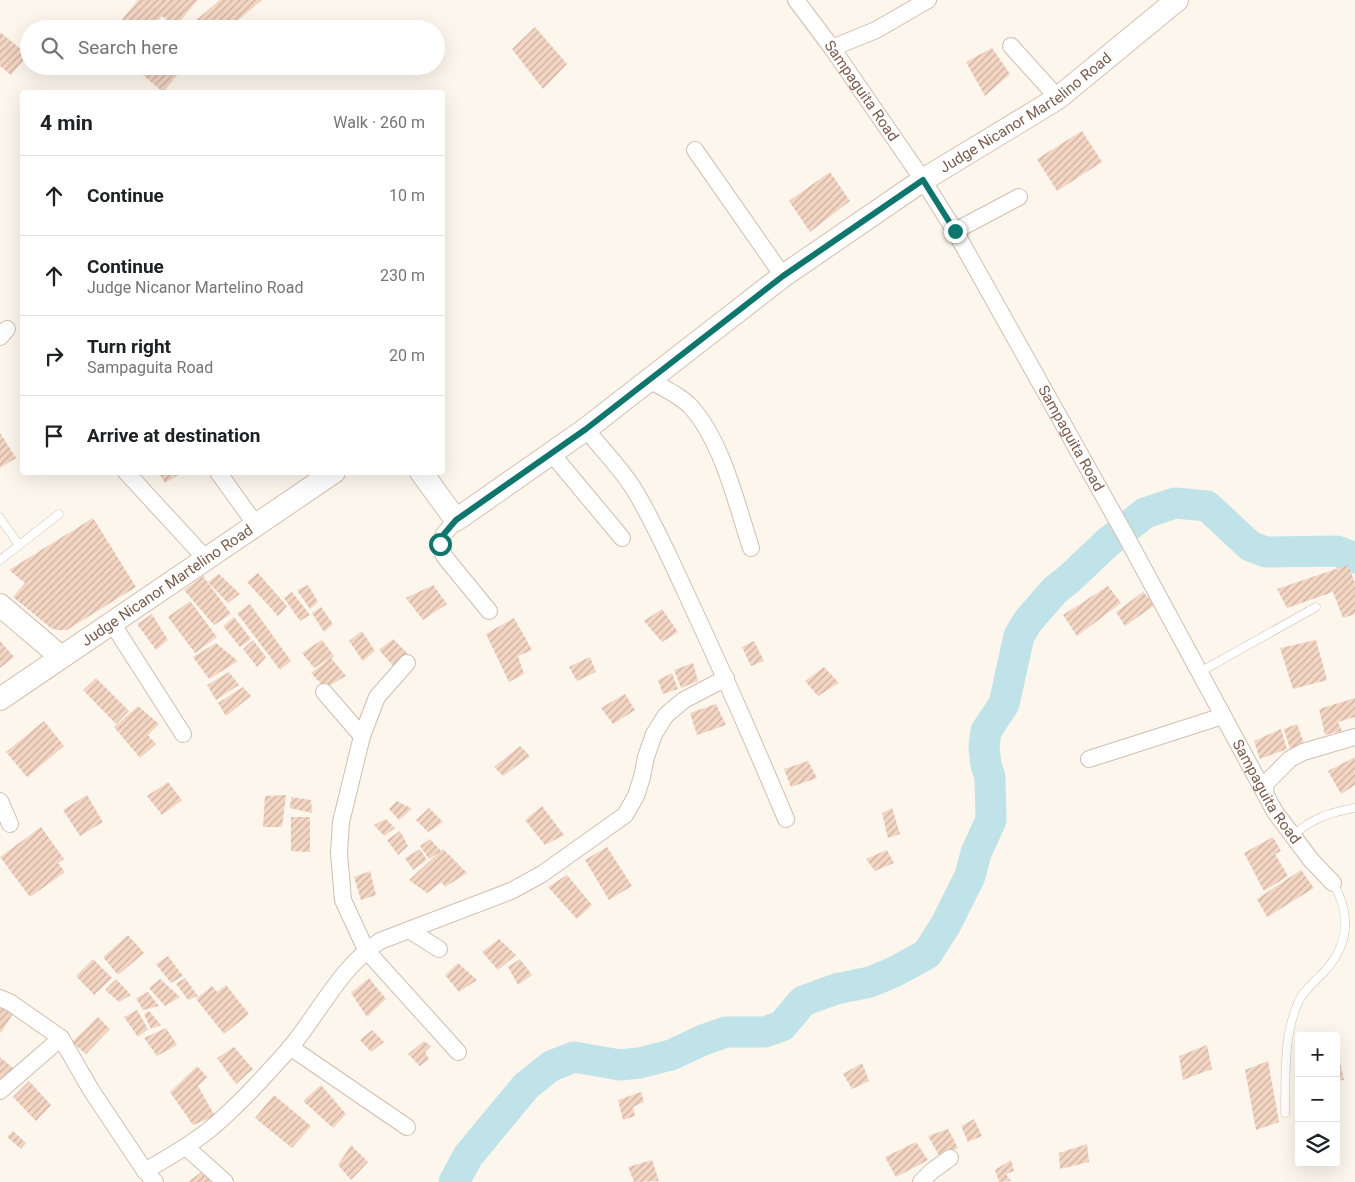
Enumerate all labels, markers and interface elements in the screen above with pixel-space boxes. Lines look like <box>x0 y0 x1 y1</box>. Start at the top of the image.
search box <box>20 20 445 75</box>
icon: search <box>38 34 66 62</box>
text: Search here <box>78 36 178 59</box>
street label: Sampaguita Road <box>820 37 903 145</box>
street label: Judge Nicanor Martelino Road <box>936 49 1115 177</box>
text: 4 min <box>40 111 93 135</box>
text: Walk · 260 m <box>333 113 425 132</box>
icon: ahead <box>40 182 68 210</box>
text: Continue <box>87 184 164 207</box>
text: 10 m <box>389 186 425 205</box>
route end <box>944 220 967 243</box>
text: Continue <box>87 255 164 278</box>
icon: ahead <box>40 262 68 290</box>
text: 230 m <box>380 266 425 285</box>
text: Judge Nicanor Martelino Road <box>87 278 303 297</box>
text: Turn right <box>87 335 171 358</box>
icon: right <box>40 342 68 370</box>
text: 20 m <box>389 346 425 365</box>
text: Sampaguita Road <box>87 358 213 377</box>
street label: Sampaguita Road <box>1034 382 1108 494</box>
icon: arrive <box>40 422 68 450</box>
text: Arrive at destination <box>87 424 260 447</box>
street label: Judge Nicanor Martelino Road <box>78 521 256 650</box>
route start <box>429 533 452 556</box>
street label: Sampaguita Road <box>1229 736 1305 847</box>
map controls <box>1295 1032 1340 1167</box>
button: + <box>1295 1032 1340 1077</box>
button: − <box>1295 1077 1340 1122</box>
button: layers <box>1295 1122 1340 1167</box>

